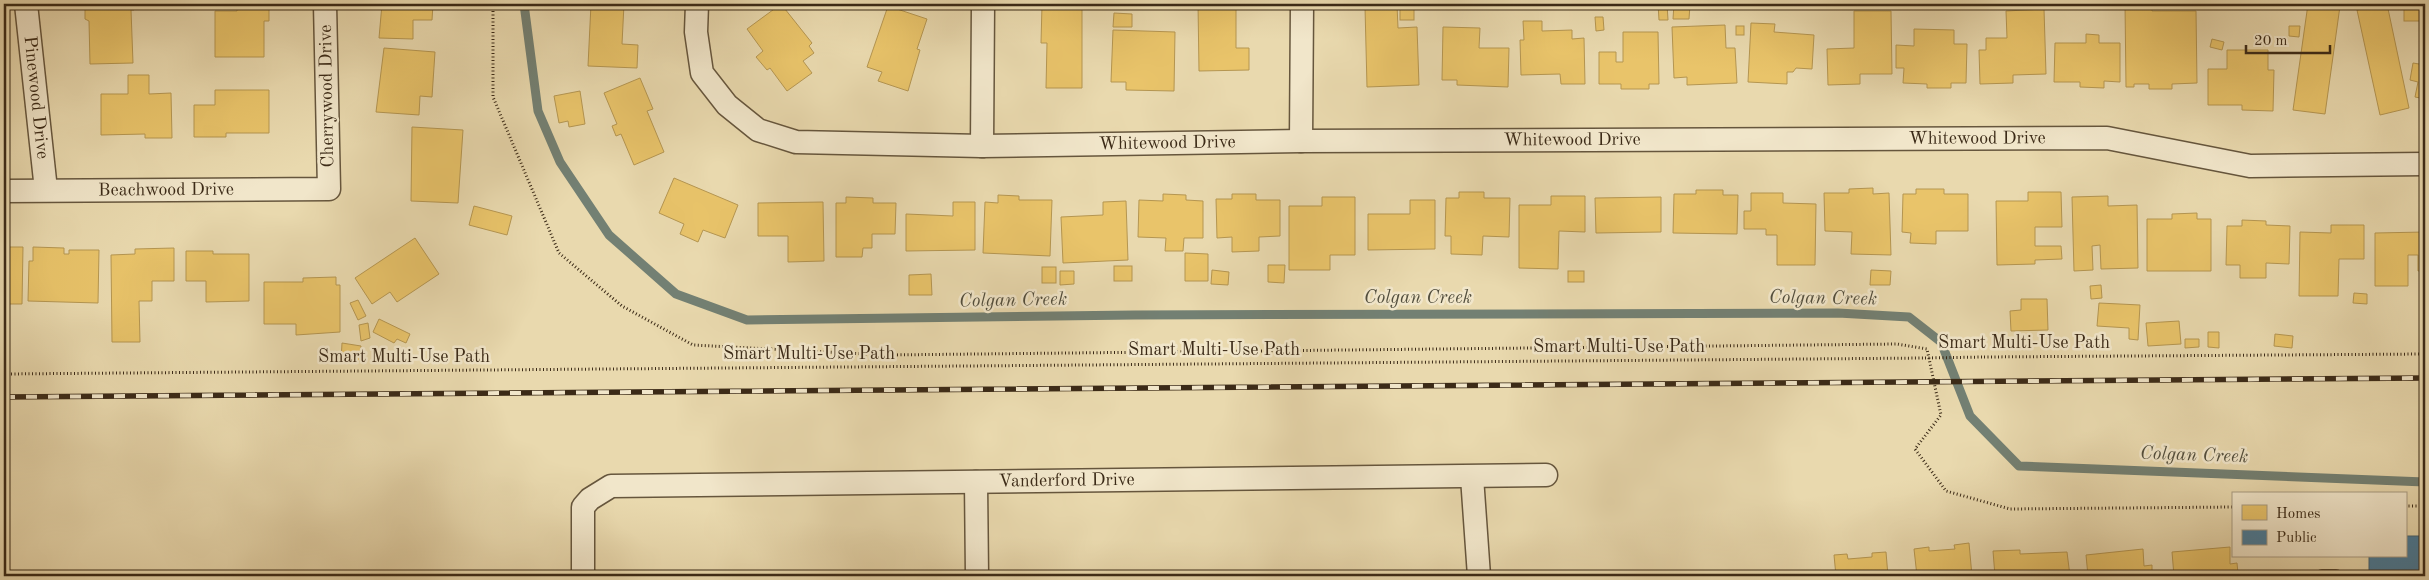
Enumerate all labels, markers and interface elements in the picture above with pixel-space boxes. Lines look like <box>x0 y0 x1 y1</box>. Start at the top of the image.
scale bar <box>2246 22 2330 54</box>
street label: Cherrywood Drive <box>317 24 337 168</box>
text: 20 m <box>2254 34 2288 49</box>
street label: Pinewood Drive <box>20 35 52 160</box>
street label: Whitewood Drive <box>1909 129 2046 148</box>
street label: Whitewood Drive <box>1504 131 1641 149</box>
street label: Whitewood Drive <box>1098 133 1236 153</box>
street label: Beachwood Drive <box>98 181 234 199</box>
water label: Colgan Creek <box>1364 289 1472 308</box>
water label: Colgan Creek <box>1769 289 1877 309</box>
water label: Colgan Creek <box>959 291 1067 311</box>
street label: Smart Multi-Use Path <box>1938 334 2110 352</box>
street label: Smart Multi-Use Path <box>1533 338 1705 356</box>
street label: Smart Multi-Use Path <box>1128 341 1300 359</box>
street label: Smart Multi-Use Path <box>723 345 895 363</box>
street label: Smart Multi-Use Path <box>318 348 490 366</box>
water label: Colgan Creek <box>2140 445 2248 467</box>
street label: Vanderford Drive <box>998 471 1135 490</box>
legend <box>2232 492 2406 558</box>
text: Homes <box>2276 507 2321 522</box>
text: Public <box>2276 531 2317 546</box>

